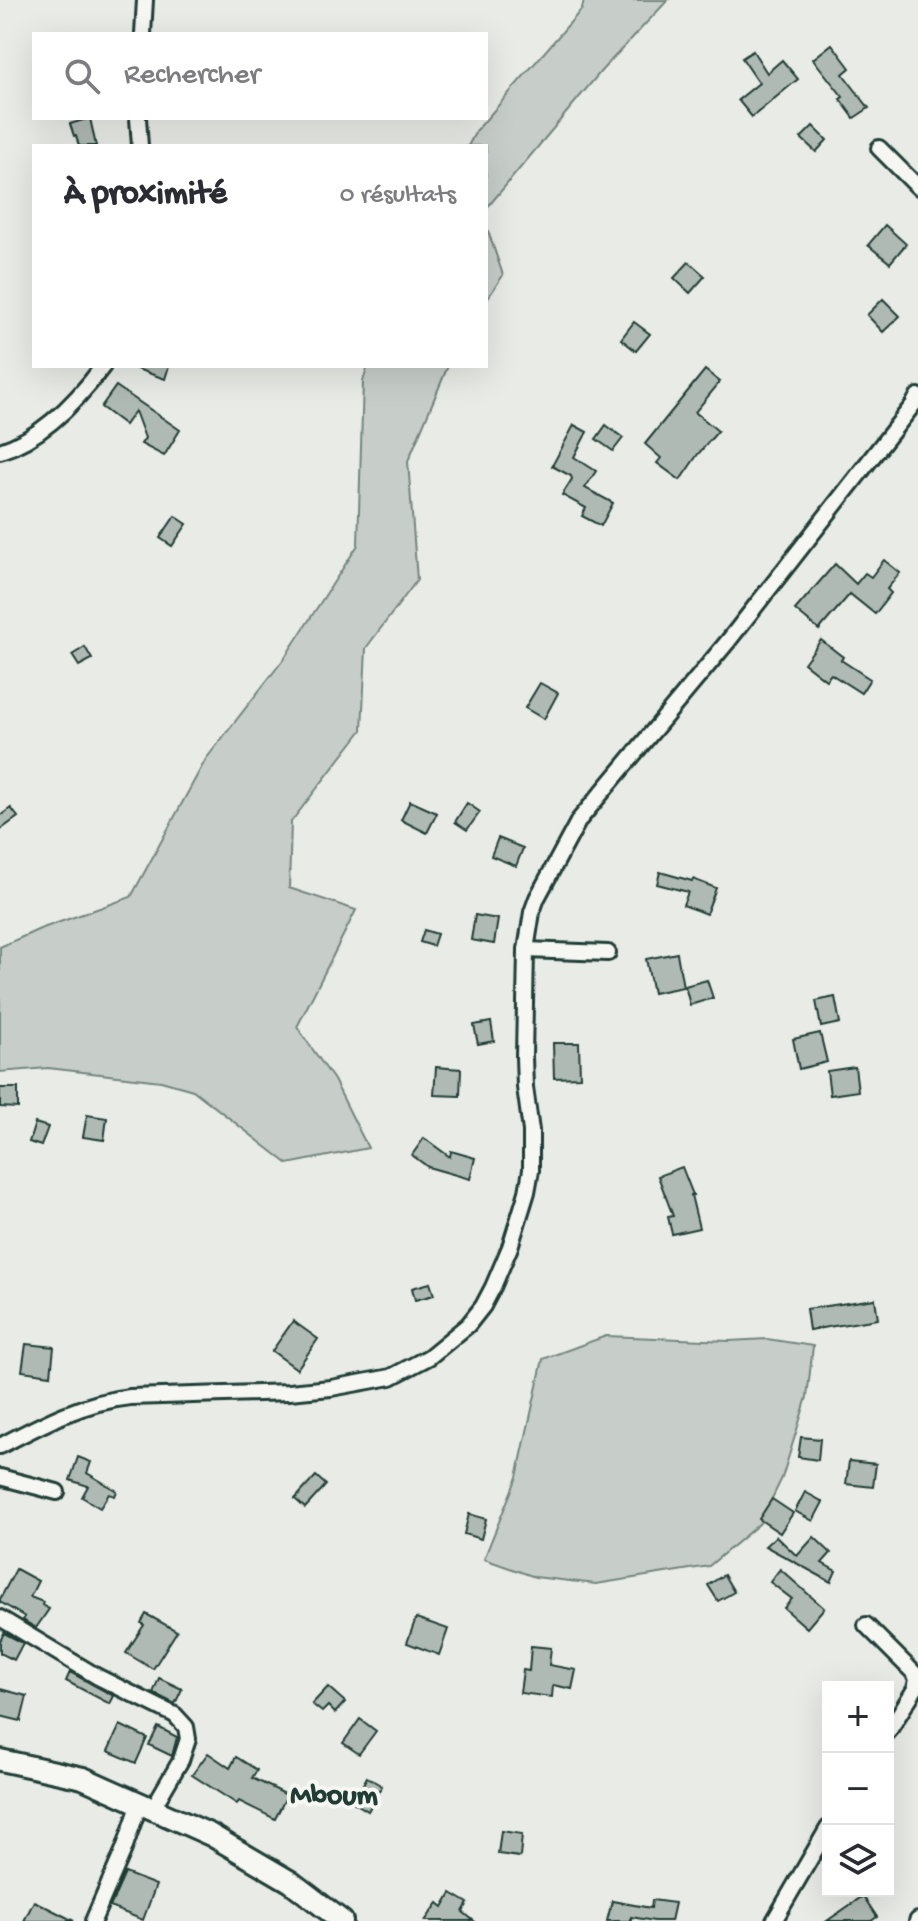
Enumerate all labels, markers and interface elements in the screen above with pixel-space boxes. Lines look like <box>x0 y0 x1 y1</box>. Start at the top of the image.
search box <box>32 32 488 120</box>
icon: search <box>60 54 104 98</box>
text: Rechercher <box>124 59 260 94</box>
text: À proximité <box>64 176 227 216</box>
text: 0 résultats <box>340 181 456 212</box>
map controls <box>822 1681 894 1897</box>
button: + <box>822 1681 894 1753</box>
button: − <box>822 1753 894 1825</box>
district label: Mboum <box>290 1780 378 1815</box>
button: layers <box>822 1825 894 1897</box>

